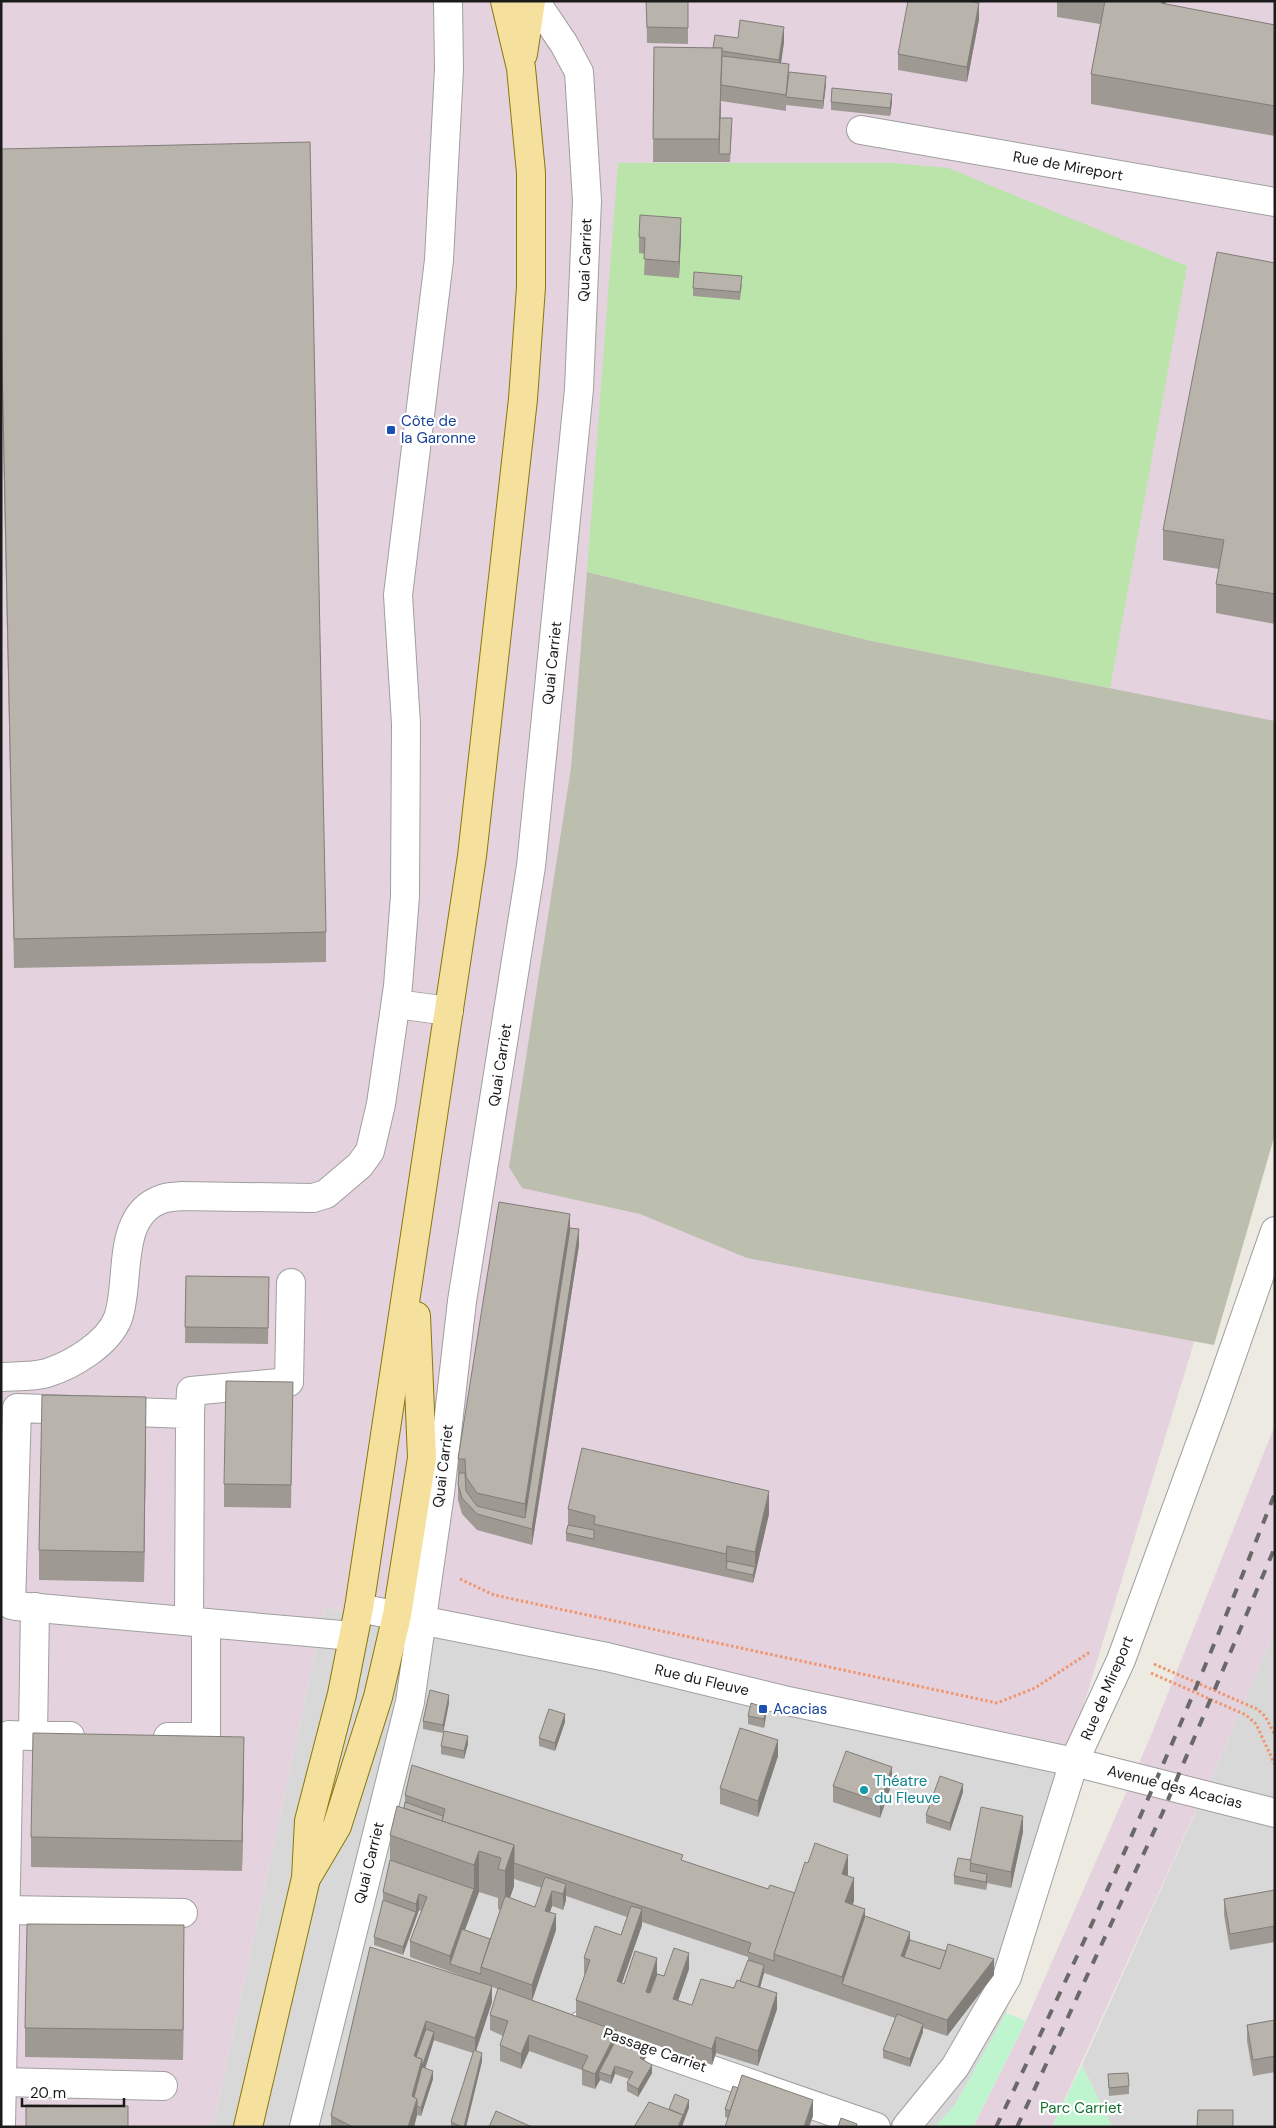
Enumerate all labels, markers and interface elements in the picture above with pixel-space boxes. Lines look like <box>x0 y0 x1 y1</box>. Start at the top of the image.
street label: Rue de Mireport <box>1011 146 1125 186</box>
street label: Quai Carriet <box>574 218 596 302</box>
place label: Côte de la Garonne <box>401 411 476 448</box>
marker: Côte de la Garonne <box>385 424 397 436</box>
street label: Quai Carriet <box>538 620 566 706</box>
street label: Quai Carriet <box>484 1022 516 1108</box>
street label: Quai Carriet <box>428 1423 458 1509</box>
street label: Rue de Mireport <box>1076 1633 1138 1743</box>
street label: Rue du Fleuve <box>653 1659 751 1701</box>
place label: Acacias <box>773 1699 827 1719</box>
marker: Acacias <box>757 1703 769 1715</box>
street label: Avenue des Acacias <box>1105 1761 1245 1813</box>
place label: Théatre du Fleuve <box>874 1771 941 1808</box>
marker: Théatre du Fleuve <box>858 1784 870 1796</box>
street label: Quai Carriet <box>349 1820 389 1906</box>
street label: Passage Carriet <box>601 2023 709 2077</box>
scale bar <box>22 2076 125 2108</box>
text: 20 m <box>30 2083 66 2103</box>
park label: Parc Carriet <box>1040 2098 1122 2118</box>

